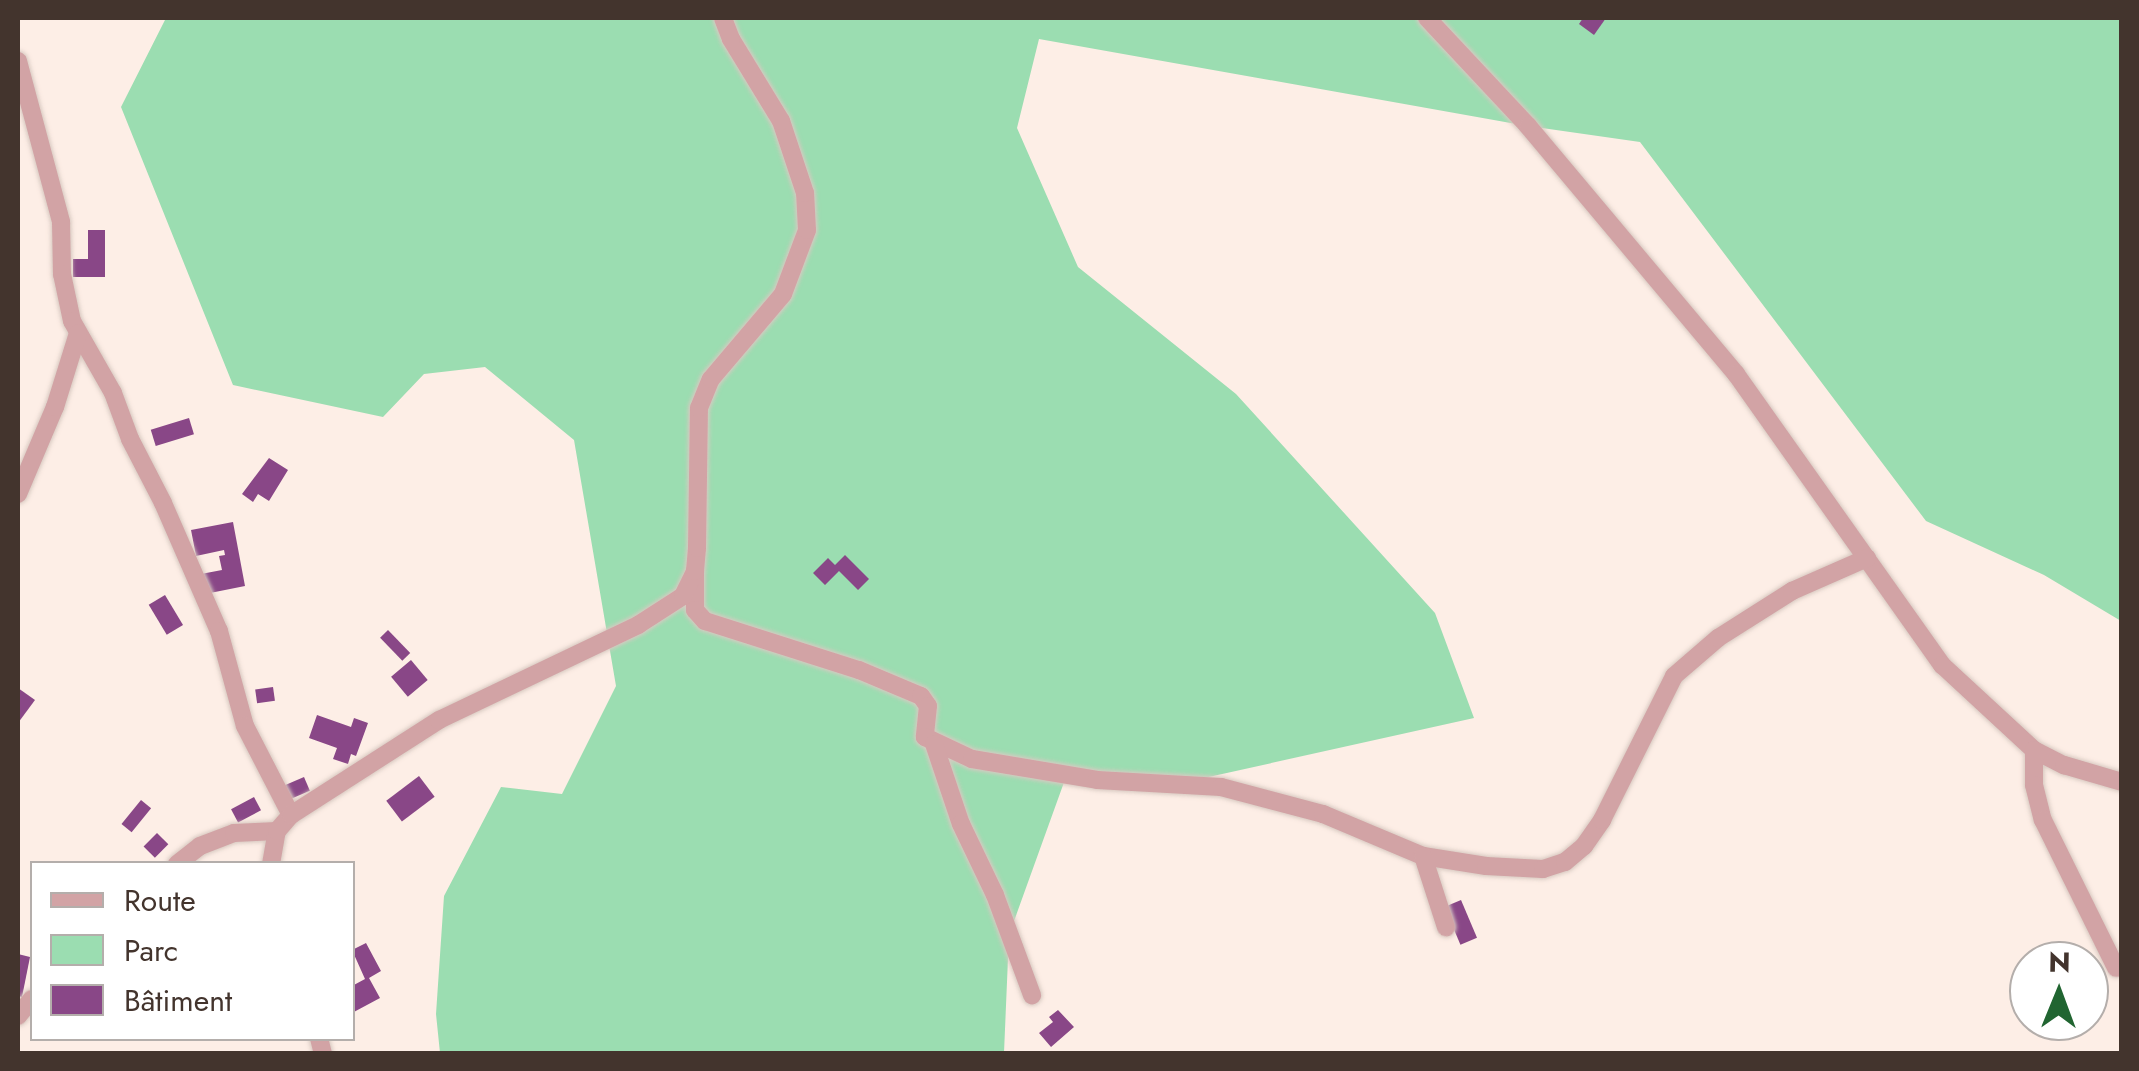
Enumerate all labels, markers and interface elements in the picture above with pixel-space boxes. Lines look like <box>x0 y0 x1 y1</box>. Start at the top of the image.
legend <box>30 861 355 1041</box>
text: Route <box>124 879 196 922</box>
text: Parc <box>124 929 178 972</box>
north arrow <box>2009 941 2109 1041</box>
text: N <box>2048 942 2071 983</box>
text: Bâtiment <box>124 979 232 1022</box>

